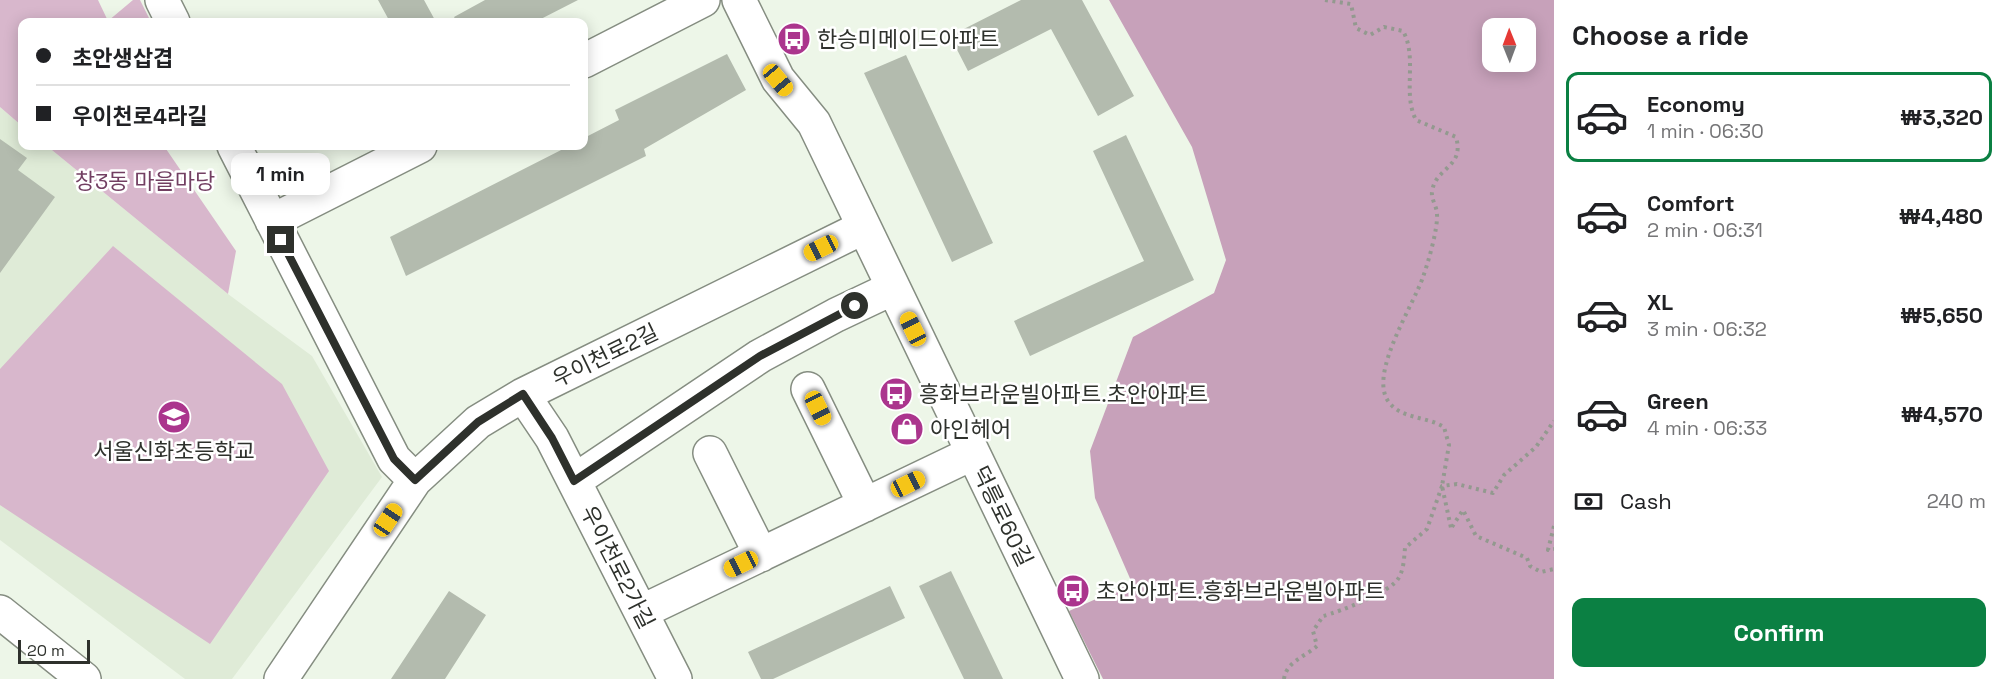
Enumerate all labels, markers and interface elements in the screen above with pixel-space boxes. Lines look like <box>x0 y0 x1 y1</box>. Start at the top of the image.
north arrow <box>1482 18 1536 72</box>
map controls <box>1482 18 1536 72</box>
text: Choose a ride <box>1572 18 1749 53</box>
bus stop icon: 한승미메이드아파트 <box>776 21 812 57</box>
place label: 한승미메이드아파트 <box>817 25 999 53</box>
text: 초안생삽겹 <box>72 44 173 72</box>
car <box>760 60 796 100</box>
icon: car <box>1575 90 1629 144</box>
text: Economy <box>1647 90 1745 118</box>
text: 우이천로4라길 <box>72 102 207 130</box>
text: ₩3,320 <box>1900 103 1983 131</box>
text: 1 min · 06:30 <box>1647 118 1764 144</box>
callout: 1 min <box>232 153 330 195</box>
text: 1 min <box>256 161 305 187</box>
park label: 창3동 마을마당 <box>75 167 215 195</box>
icon: car <box>1575 189 1629 243</box>
text: Comfort <box>1647 189 1735 217</box>
text: ₩4,480 <box>1899 202 1983 230</box>
text: 2 min · 06:31 <box>1647 217 1763 243</box>
route end <box>267 226 294 253</box>
car <box>801 232 841 264</box>
icon: car <box>1575 288 1629 342</box>
text: XL <box>1647 288 1673 316</box>
route start <box>841 292 868 319</box>
text: ₩5,650 <box>1900 301 1983 329</box>
car <box>897 309 929 349</box>
text: 3 min · 06:32 <box>1647 316 1767 342</box>
street label: 우이천로2길 <box>547 317 663 393</box>
bus stop icon: 흥화브라운빌아파트.초안아파트 <box>878 376 914 412</box>
place label: 흥화브라운빌아파트.초안아파트 <box>919 380 1208 408</box>
icon: car <box>1575 387 1629 441</box>
text: Green <box>1647 387 1709 415</box>
car <box>802 388 834 428</box>
school or university icon: 서울신화초등학교 <box>156 399 192 435</box>
text: ₩4,570 <box>1901 400 1983 428</box>
shop icon: 아인헤어 <box>889 411 925 447</box>
place label: 아인헤어 <box>930 415 1011 443</box>
text: 4 min · 06:33 <box>1647 415 1767 441</box>
place label: 서울신화초등학교 <box>93 437 255 465</box>
street label: 덕릉로60길 <box>967 461 1039 571</box>
car <box>888 468 928 500</box>
icon: cash <box>1572 485 1605 518</box>
text: Cash <box>1620 487 1672 515</box>
text: 240 m <box>1927 488 1986 514</box>
car <box>370 500 406 540</box>
street label: 우이천로2가길 <box>575 501 661 633</box>
car <box>721 548 761 580</box>
bus stop icon: 초안아파트.흥화브라운빌아파트 <box>1055 573 1091 609</box>
place label: 초안아파트.흥화브라운빌아파트 <box>1096 577 1385 605</box>
button: Confirm <box>1572 598 1986 667</box>
scale bar <box>18 637 90 664</box>
text: 20 m <box>27 640 65 661</box>

